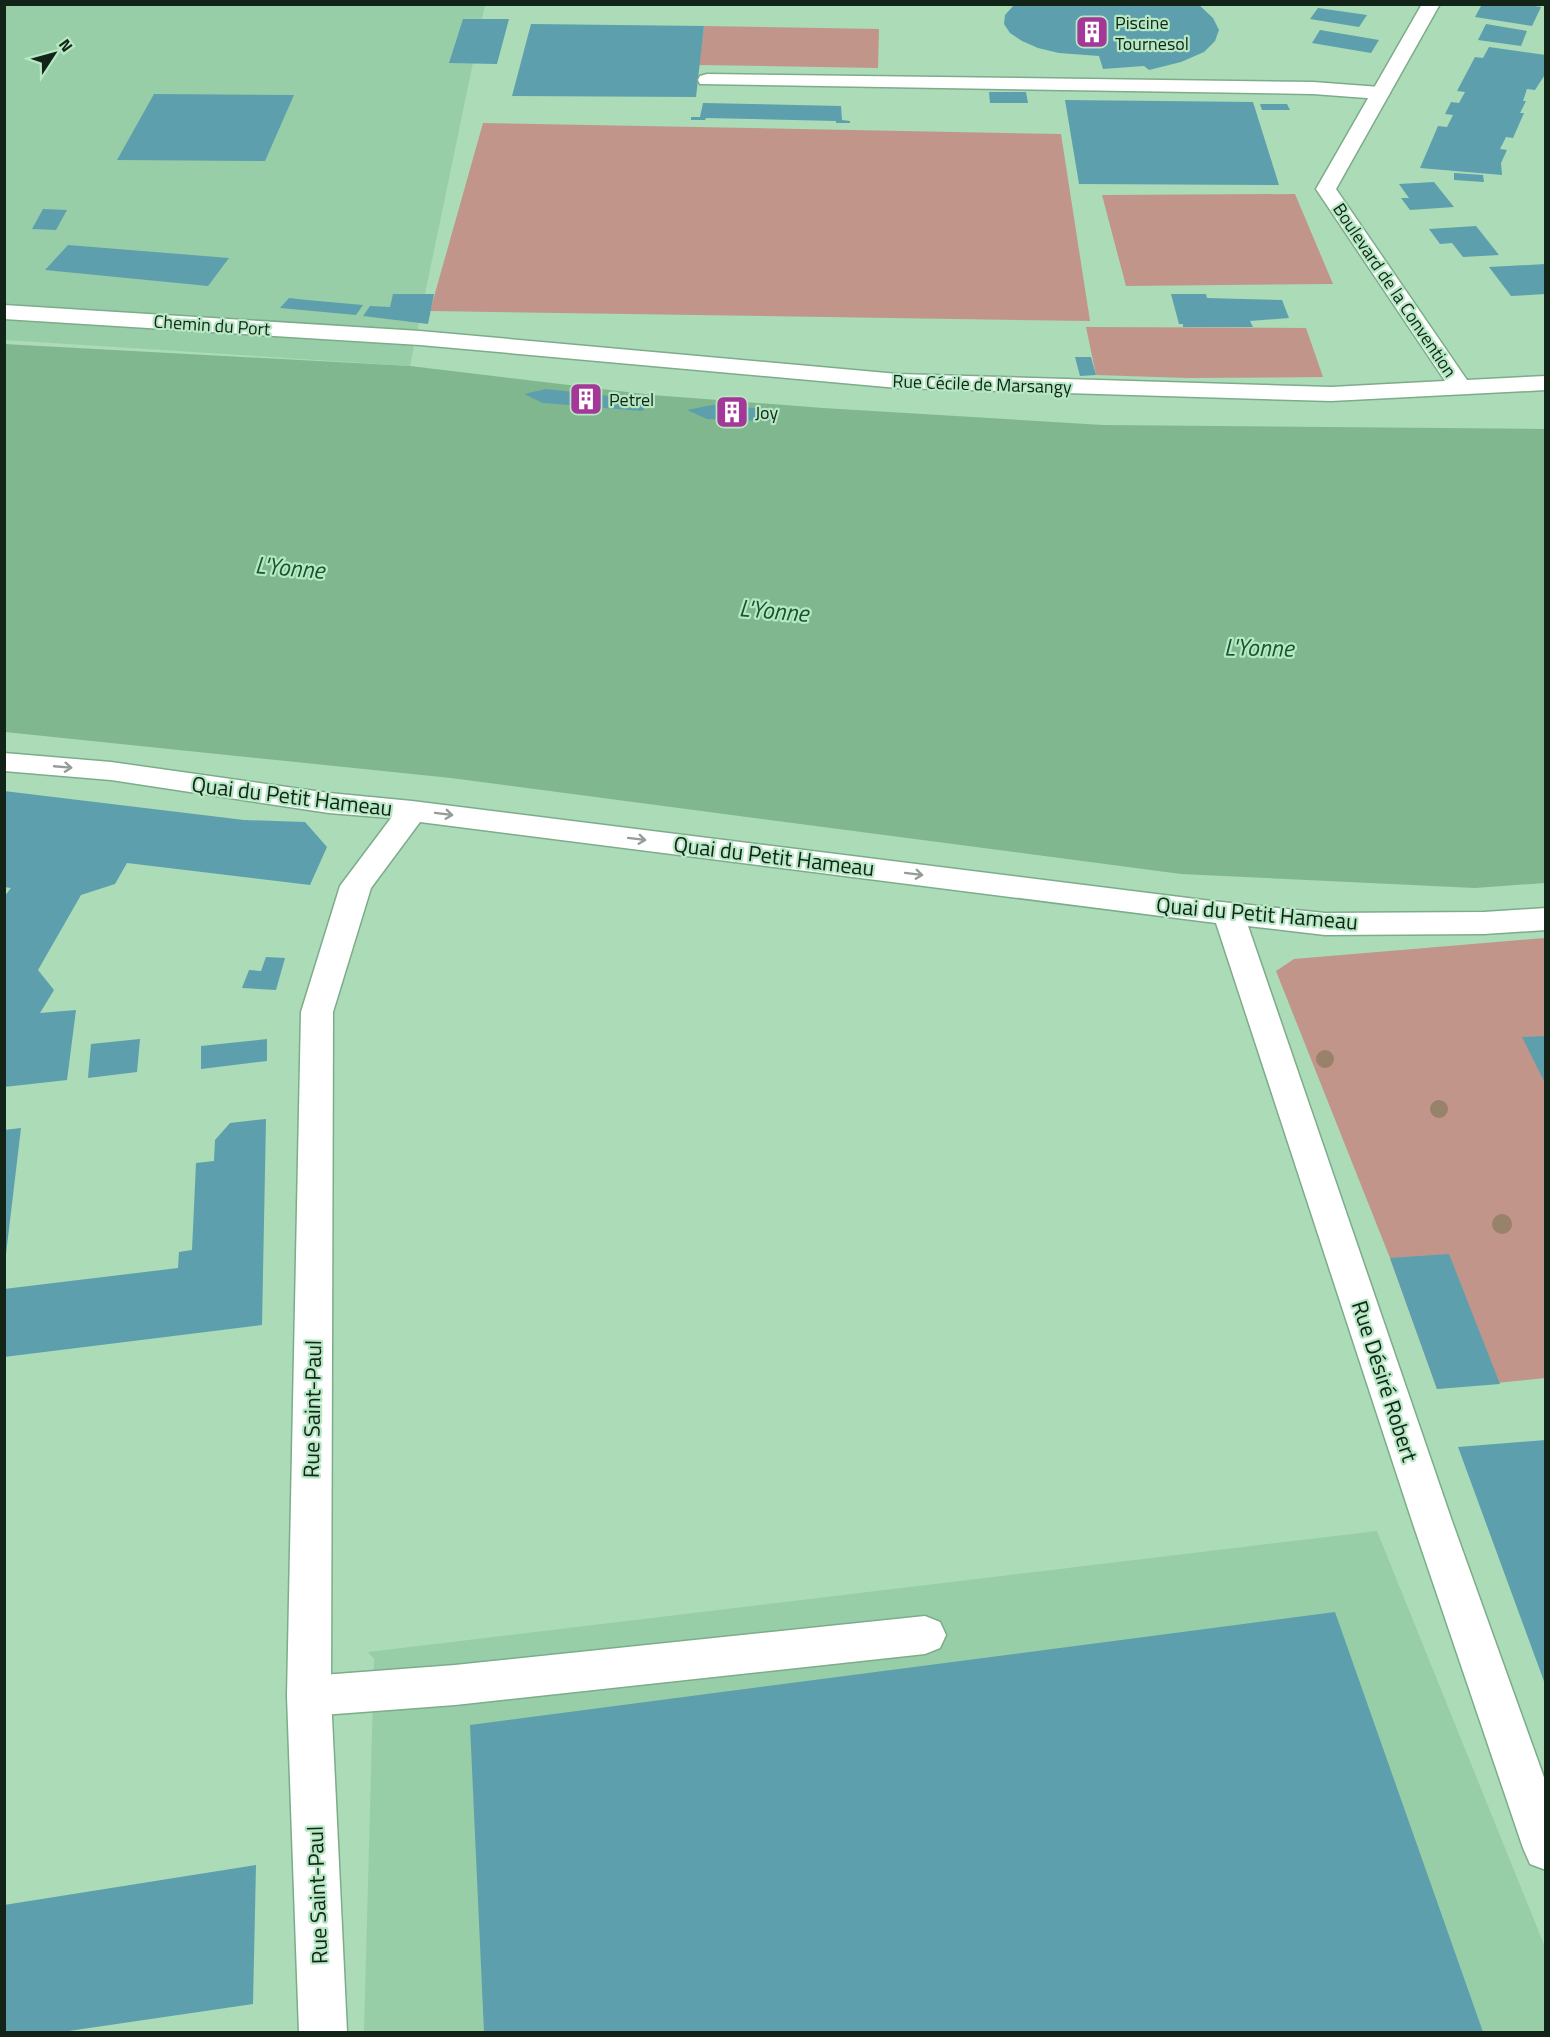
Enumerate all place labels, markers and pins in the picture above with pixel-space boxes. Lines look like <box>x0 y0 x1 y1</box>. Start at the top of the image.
place label: Piscine Tournesol <box>1115 9 1189 57</box>
building icon: Piscine Tournesol <box>1074 14 1110 50</box>
building icon: Petrel <box>568 381 604 417</box>
place label: Petrel <box>609 386 654 413</box>
building icon: Joy <box>714 394 750 430</box>
place label: Joy <box>755 399 778 426</box>

